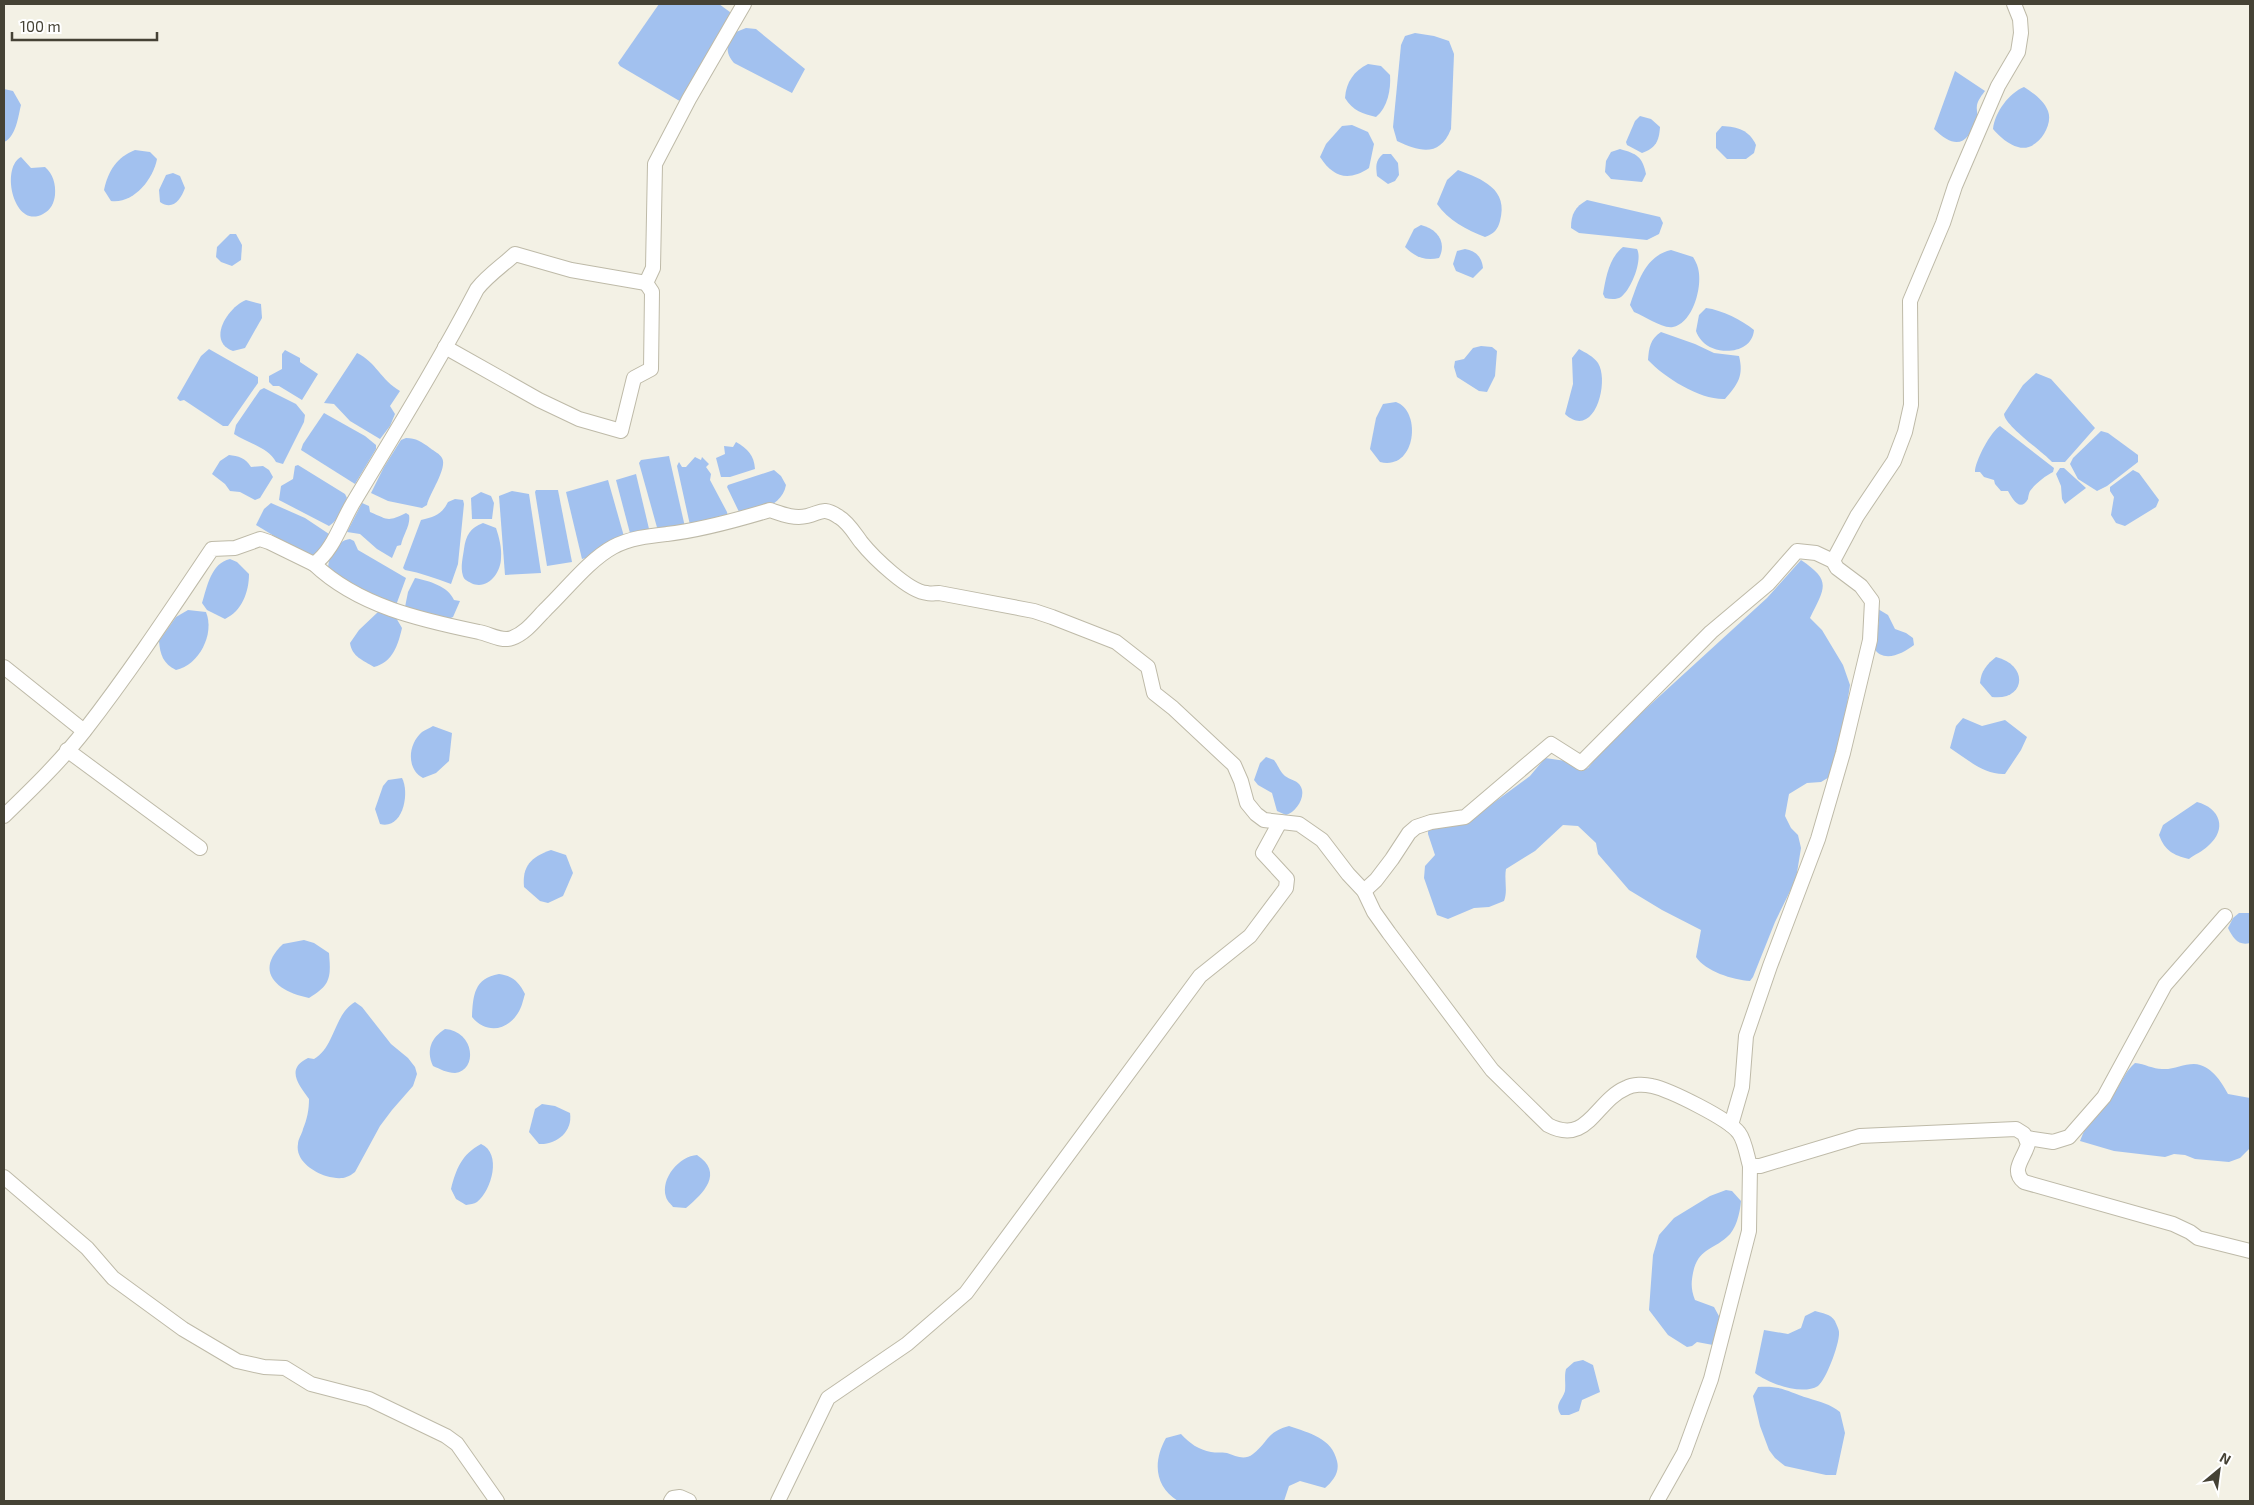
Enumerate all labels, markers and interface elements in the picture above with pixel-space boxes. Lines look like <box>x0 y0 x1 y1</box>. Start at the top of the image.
scale bar <box>12 10 158 42</box>
text: 100 m <box>20 17 61 35</box>
north arrow <box>2194 1445 2244 1495</box>
text: N <box>2217 1448 2234 1468</box>

